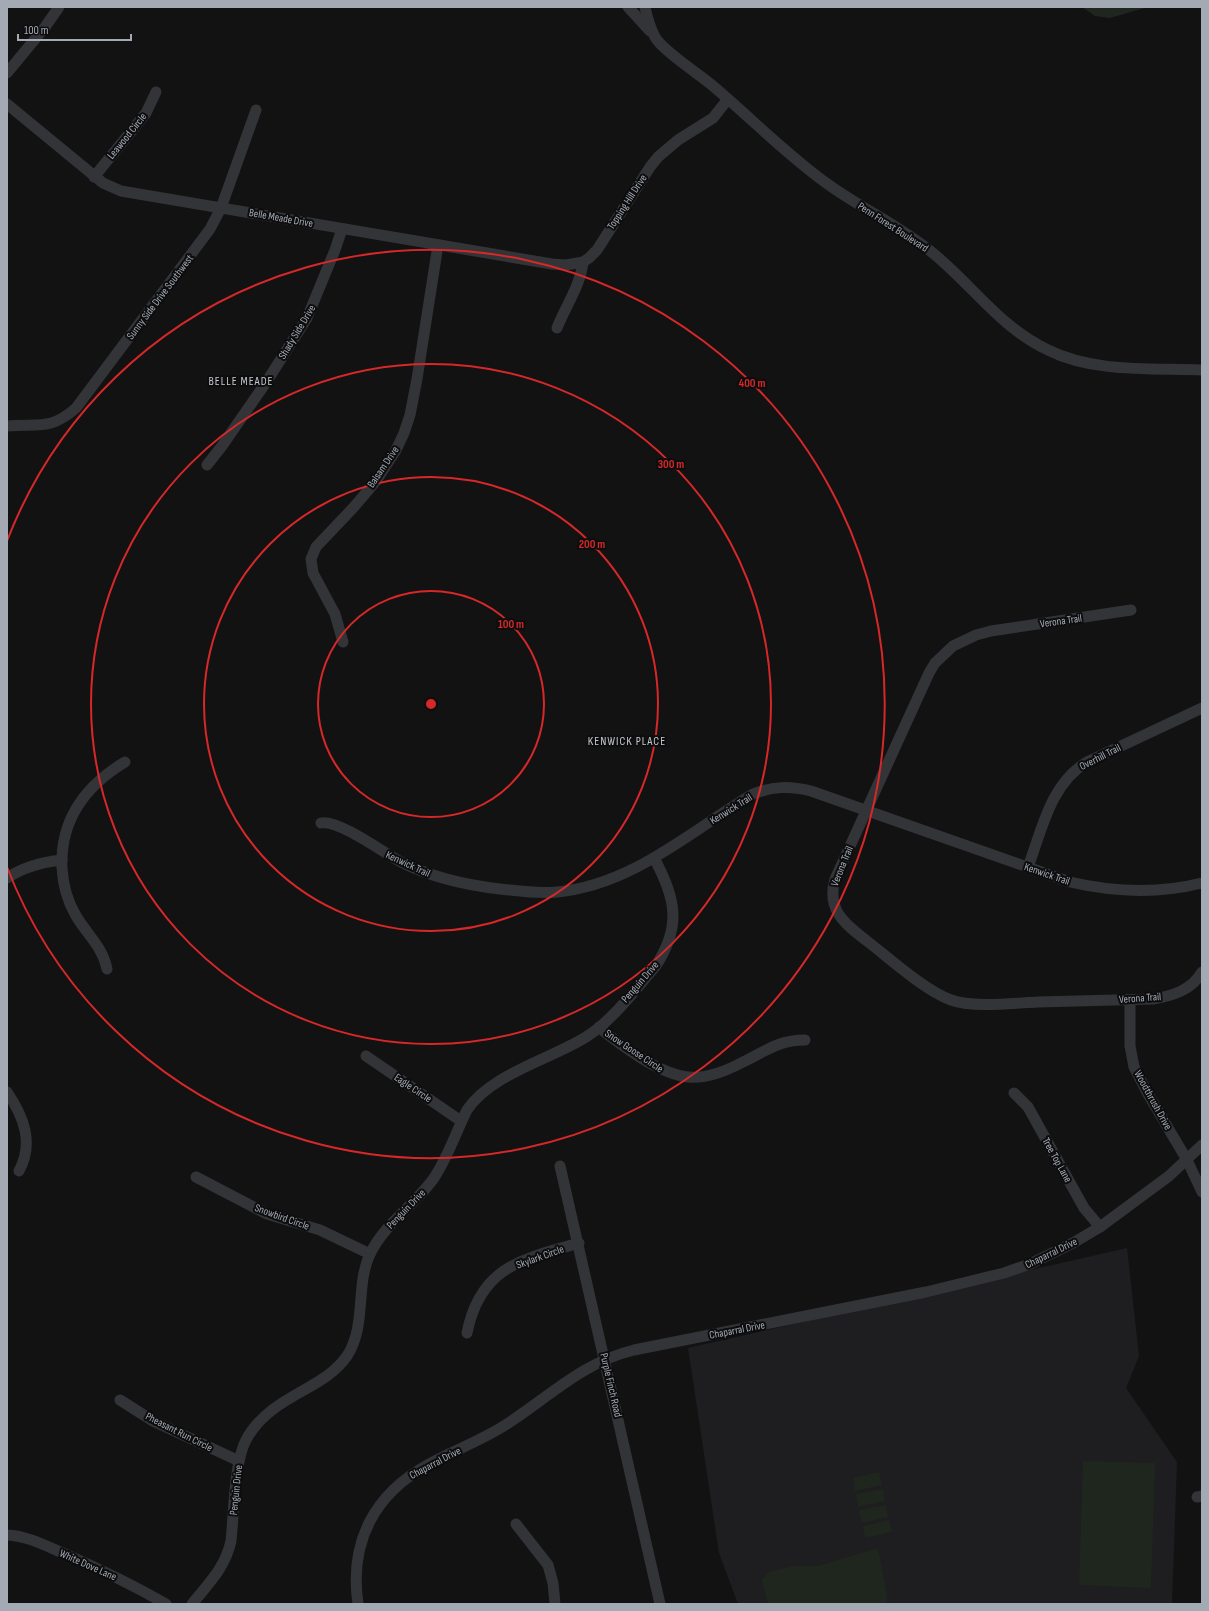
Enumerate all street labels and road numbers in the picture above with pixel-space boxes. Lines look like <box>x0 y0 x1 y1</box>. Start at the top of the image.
street label: Leawood Circle <box>105 110 149 162</box>
street label: Topping Hill Drive <box>604 172 650 232</box>
street label: Penn Forest Boulevard <box>855 199 931 255</box>
street label: Belle Meade Drive <box>248 206 314 230</box>
street label: Sunny Side Drive Southwest <box>124 251 197 342</box>
street label: Shady Side Drive <box>276 303 318 361</box>
street label: Balsam Drive <box>364 444 402 490</box>
street label: Verona Trail <box>1039 612 1083 630</box>
street label: Overhill Trail <box>1077 741 1123 773</box>
street label: Kenwick Trail <box>707 791 755 827</box>
street label: Verona Trail <box>828 844 856 888</box>
street label: Kenwick Trail <box>384 848 432 880</box>
street label: Kenwick Trail <box>1022 860 1072 888</box>
street label: Penguin Drive <box>619 959 661 1005</box>
street label: Verona Trail <box>1118 990 1162 1006</box>
street label: Snow Goose Circle <box>602 1027 666 1075</box>
street label: Woodthrush Drive <box>1131 1068 1175 1132</box>
street label: Eagle Circle <box>392 1071 434 1105</box>
street label: Tree Top Lane <box>1039 1135 1075 1185</box>
street label: Penguin Drive <box>384 1186 428 1232</box>
street label: Snowbird Circle <box>253 1201 311 1233</box>
street label: Chaparral Drive <box>1023 1235 1079 1271</box>
street label: Skylark Circle <box>514 1242 566 1272</box>
street label: Chaparral Drive <box>708 1318 766 1342</box>
street label: Purple Finch Road <box>597 1352 625 1419</box>
street label: Pheasant Run Circle <box>143 1410 215 1454</box>
street label: Chaparral Drive <box>407 1444 463 1482</box>
street label: Penguin Drive <box>227 1464 245 1516</box>
street label: White Dove Lane <box>57 1547 119 1583</box>

